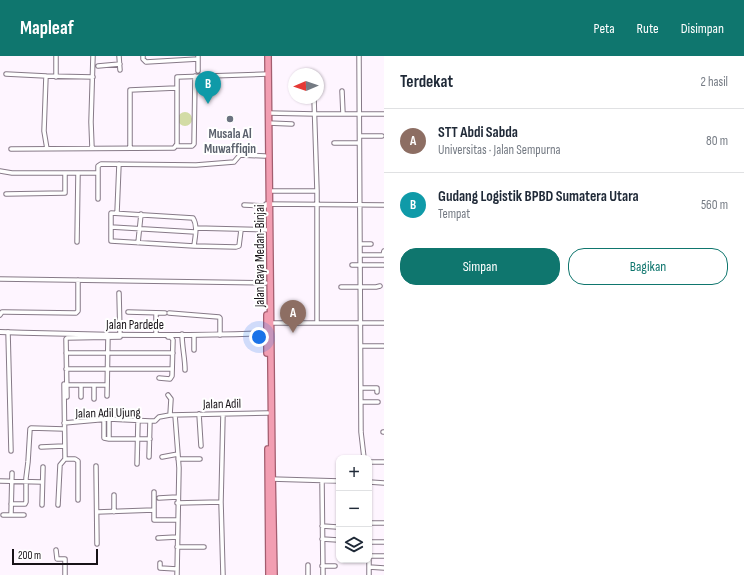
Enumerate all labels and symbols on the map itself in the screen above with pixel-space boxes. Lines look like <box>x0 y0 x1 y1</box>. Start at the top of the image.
north arrow <box>288 68 324 104</box>
pin: B <box>195 71 221 104</box>
marker: Musala Al Muwaffiqin <box>225 114 235 124</box>
place label: Musala Al Muwaffiqin <box>204 126 256 157</box>
street label: Jalan Raya Medan-Binjai <box>252 205 268 308</box>
pin: A <box>280 300 306 333</box>
street label: Jalan Pardede <box>105 317 164 333</box>
your location <box>249 327 269 347</box>
street label: Jalan Adil <box>202 396 241 412</box>
street label: Jalan Adil Ujung <box>74 404 141 422</box>
scale bar <box>12 547 98 566</box>

